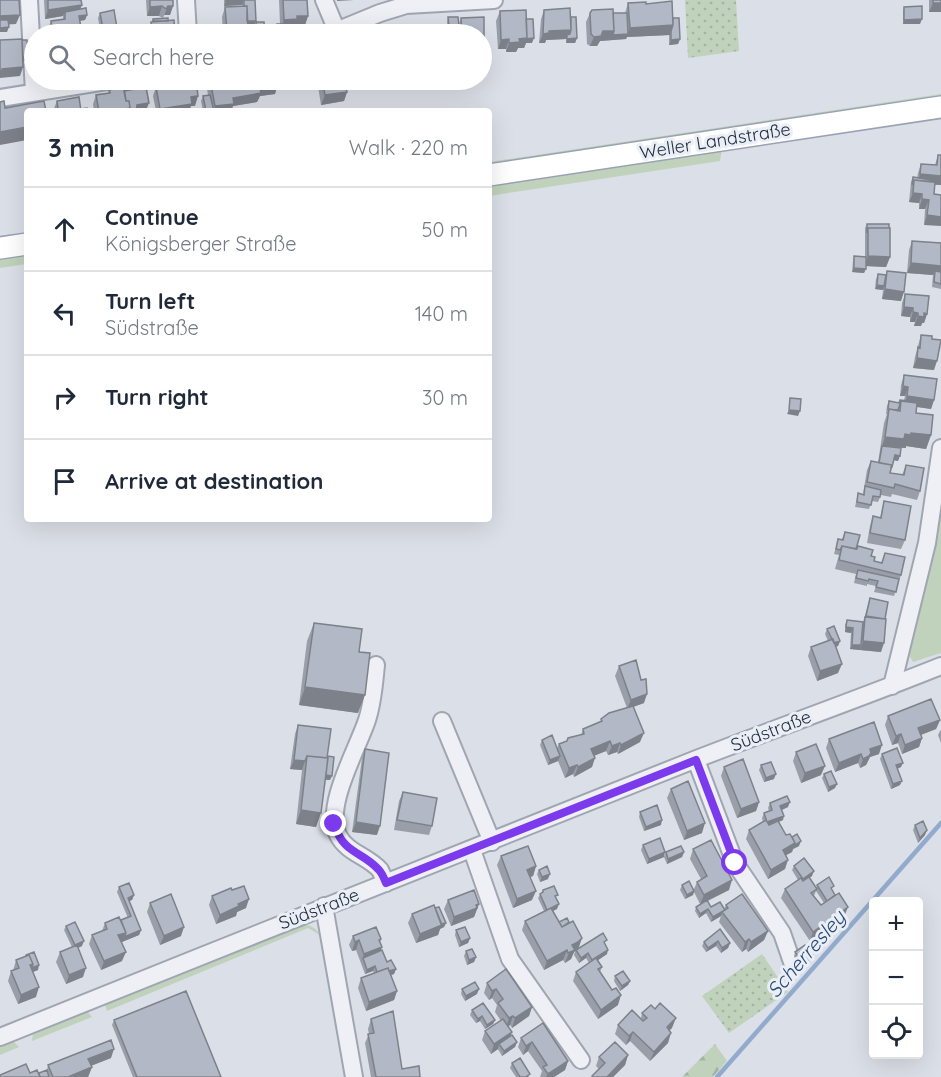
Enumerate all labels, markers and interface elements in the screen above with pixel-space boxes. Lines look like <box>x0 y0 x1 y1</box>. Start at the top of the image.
search box <box>24 24 492 90</box>
icon: search <box>45 41 78 74</box>
text: Search here <box>93 43 214 71</box>
street label: Weller Landstraße <box>638 117 792 164</box>
text: 3 min <box>48 131 115 164</box>
text: Walk · 220 m <box>349 135 468 160</box>
text: Continue <box>105 203 199 231</box>
icon: ahead <box>48 213 81 246</box>
text: 50 m <box>422 217 468 242</box>
text: Königsberger Straße <box>105 231 296 256</box>
text: Turn left <box>105 287 195 315</box>
icon: left <box>48 297 81 330</box>
text: 140 m <box>415 301 468 326</box>
text: Südstraße <box>105 315 199 340</box>
icon: right <box>48 381 81 414</box>
text: Turn right <box>105 383 209 411</box>
text: 30 m <box>422 385 468 410</box>
icon: arrive <box>48 465 81 498</box>
text: Arrive at destination <box>105 467 323 495</box>
street label: Südstraße <box>727 705 814 756</box>
route end <box>320 810 346 836</box>
route start <box>721 849 747 875</box>
street label: Südstraße <box>275 883 362 934</box>
map controls <box>869 897 923 1059</box>
button: + <box>869 897 923 951</box>
water label: Scherresley <box>761 904 851 1002</box>
button: − <box>869 951 923 1005</box>
button: locate <box>869 1005 923 1059</box>

